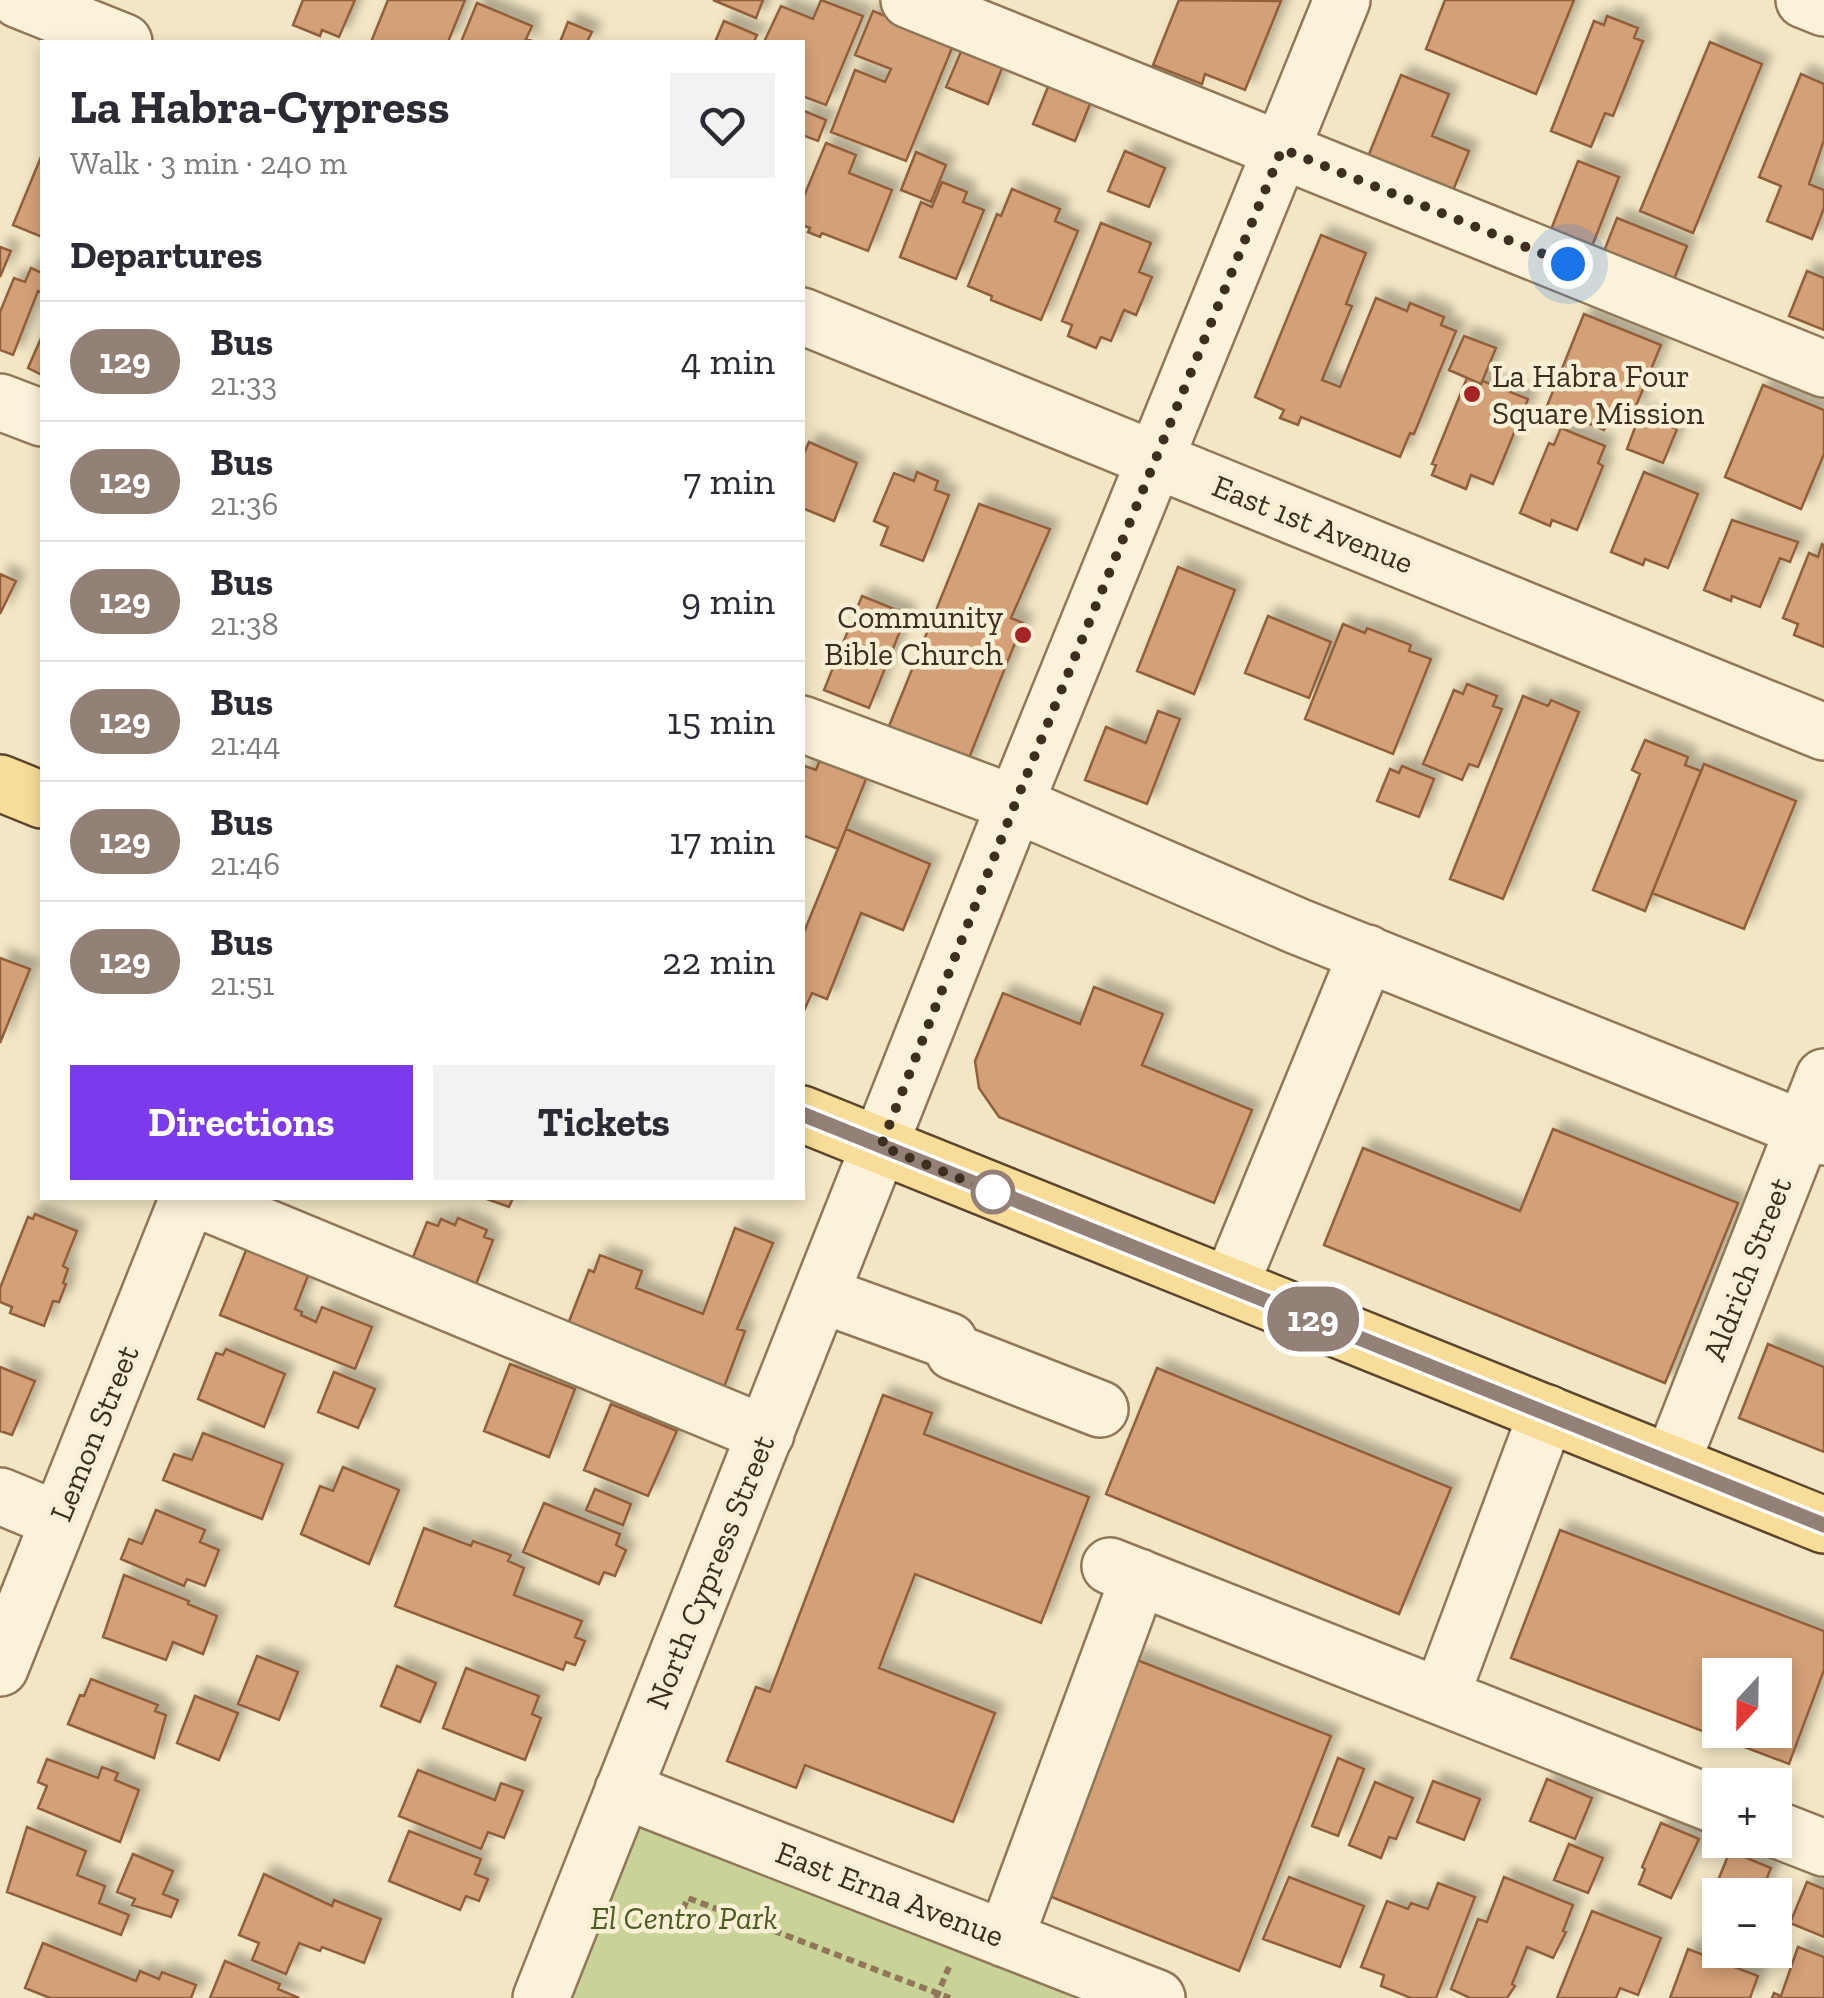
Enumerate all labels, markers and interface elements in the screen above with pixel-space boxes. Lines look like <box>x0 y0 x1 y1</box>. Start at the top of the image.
button: heart <box>670 73 775 178</box>
text: La Habra-Cypress <box>70 78 450 135</box>
text: Walk · 3 min · 240 m <box>70 144 347 182</box>
text: Departures <box>70 232 262 278</box>
your location <box>1543 239 1593 289</box>
text: Bus <box>210 319 273 365</box>
text: 4 min <box>681 338 775 384</box>
text: 129 <box>99 340 151 382</box>
place label: La Habra Four Square Mission <box>1492 357 1705 432</box>
text: 21:33 <box>210 365 277 403</box>
marker: La Habra Four Square Mission <box>1461 383 1483 405</box>
text: Bus <box>210 439 273 485</box>
text: 7 min <box>683 458 775 504</box>
text: 129 <box>99 460 151 502</box>
street label: East 1st Avenue <box>1207 466 1419 582</box>
text: 21:36 <box>210 485 279 523</box>
text: Bus <box>210 559 273 605</box>
text: 9 min <box>681 578 775 624</box>
text: 129 <box>99 580 151 622</box>
place label: Community Bible Church <box>824 598 1004 673</box>
text: 21:38 <box>210 605 279 643</box>
marker: Community Bible Church <box>1012 624 1034 646</box>
text: Bus <box>210 679 273 725</box>
text: 15 min <box>667 698 775 744</box>
text: 129 <box>99 700 151 742</box>
text: 21:44 <box>210 725 280 763</box>
text: Bus <box>210 799 273 845</box>
text: 17 min <box>669 818 775 864</box>
text: 129 <box>99 820 151 862</box>
text: 21:46 <box>210 845 280 883</box>
text: Bus <box>210 919 273 965</box>
text: 22 min <box>662 938 775 984</box>
text: 129 <box>99 940 151 982</box>
text: 21:51 <box>210 965 275 1003</box>
button: Directions <box>70 1065 413 1180</box>
button: Tickets <box>433 1065 775 1180</box>
unlabelled marker <box>972 1171 1014 1213</box>
street label: Aldrich Street <box>1695 1172 1799 1366</box>
line badge: 129 <box>1256 1286 1370 1352</box>
text: 129 <box>1287 1298 1339 1340</box>
street label: Lemon Street <box>41 1339 147 1527</box>
street label: North Cypress Street <box>638 1429 782 1715</box>
north arrow <box>1702 1658 1792 1748</box>
map controls <box>1702 1658 1792 1968</box>
button: + <box>1702 1768 1792 1858</box>
street label: East Erna Avenue <box>771 1833 1009 1955</box>
button: − <box>1702 1878 1792 1968</box>
park label: El Centro Park <box>590 1899 778 1937</box>

